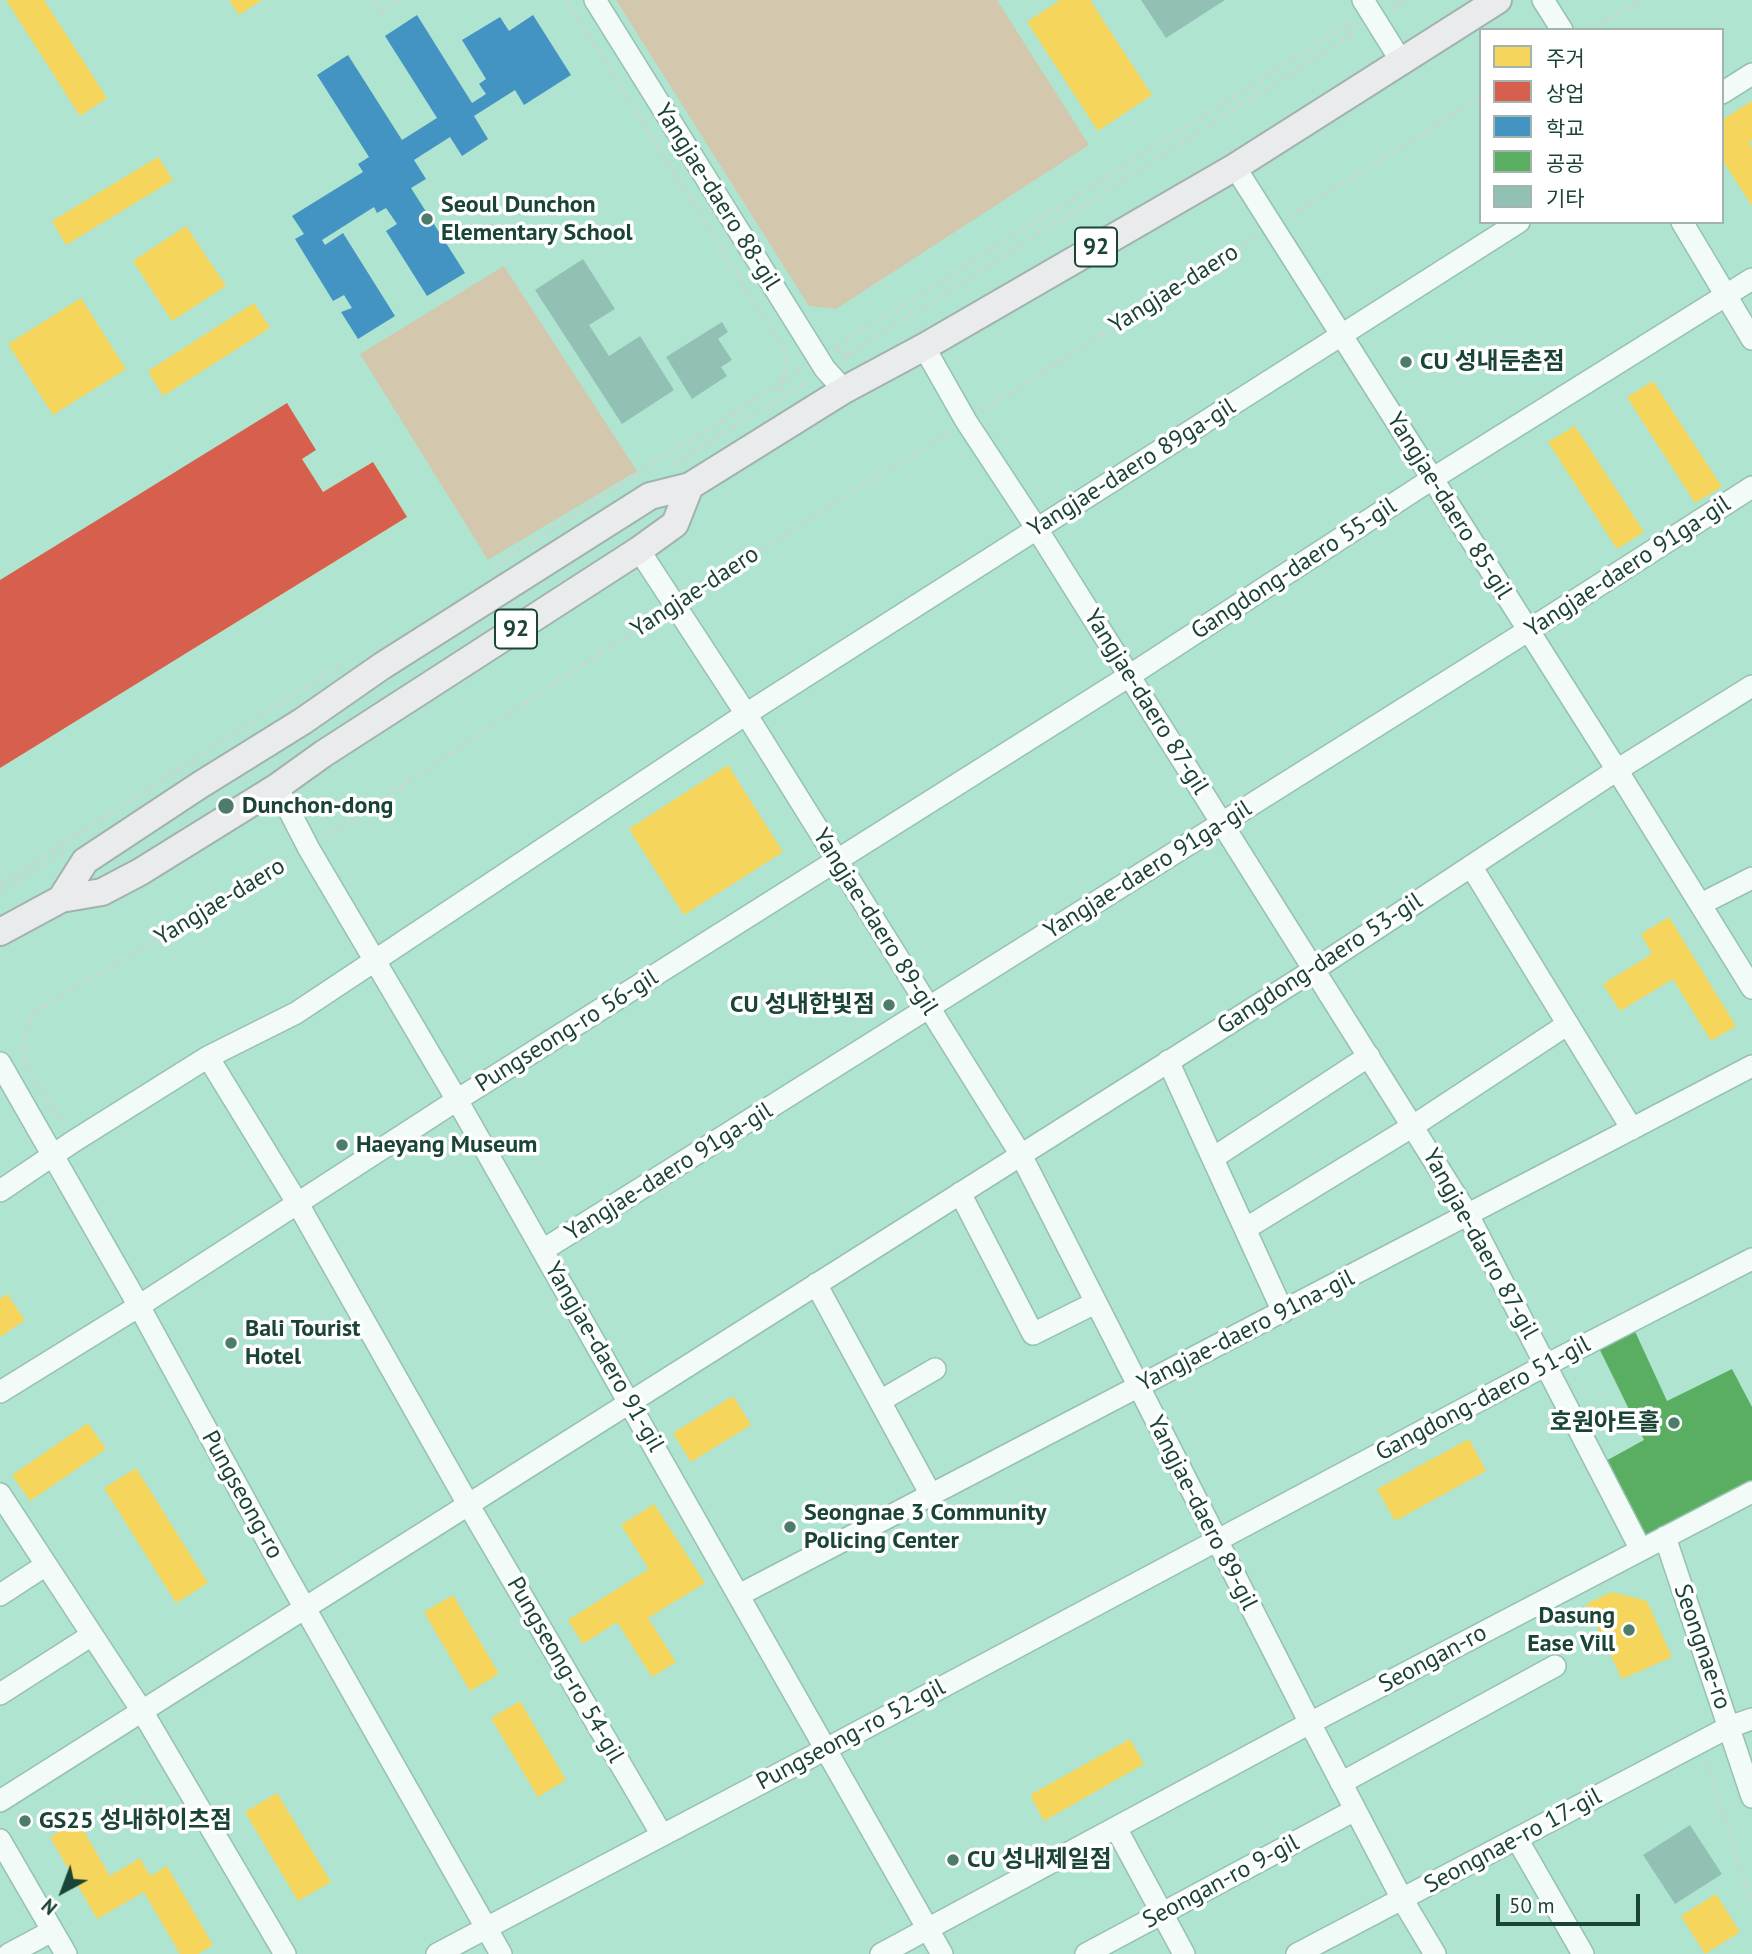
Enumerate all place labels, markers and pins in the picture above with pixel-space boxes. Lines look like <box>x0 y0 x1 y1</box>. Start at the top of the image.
place label: Seoul Dunchon Elementary School <box>441 191 633 247</box>
marker: Seoul Dunchon Elementary School <box>419 211 435 227</box>
place label: CU 성내둔촌점 <box>1420 348 1565 376</box>
marker: CU 성내둔촌점 <box>1398 354 1414 370</box>
place label: Dunchon-dong <box>242 792 393 820</box>
marker: Dunchon-dong <box>216 796 236 816</box>
place label: CU 성내한빛점 <box>730 991 875 1019</box>
marker: CU 성내한빛점 <box>881 997 897 1013</box>
place label: Haeyang Museum <box>356 1131 537 1159</box>
marker: Haeyang Museum <box>334 1137 350 1153</box>
place label: Bali Tourist Hotel <box>245 1315 360 1371</box>
marker: Bali Tourist Hotel <box>223 1335 239 1351</box>
place label: 호원아트홀 <box>1550 1409 1660 1437</box>
marker: 호원아트홀 <box>1666 1415 1682 1431</box>
place label: Seongnae 3 Community Policing Center <box>804 1499 1046 1555</box>
marker: Seongnae 3 Community Policing Center <box>782 1519 798 1535</box>
place label: Dasung Ease Vill <box>1527 1602 1615 1658</box>
marker: Dasung Ease Vill <box>1621 1622 1637 1638</box>
place label: GS25 성내하이츠점 <box>39 1807 232 1835</box>
marker: GS25 성내하이츠점 <box>17 1813 33 1829</box>
place label: CU 성내제일점 <box>967 1846 1112 1874</box>
marker: CU 성내제일점 <box>945 1852 961 1868</box>

